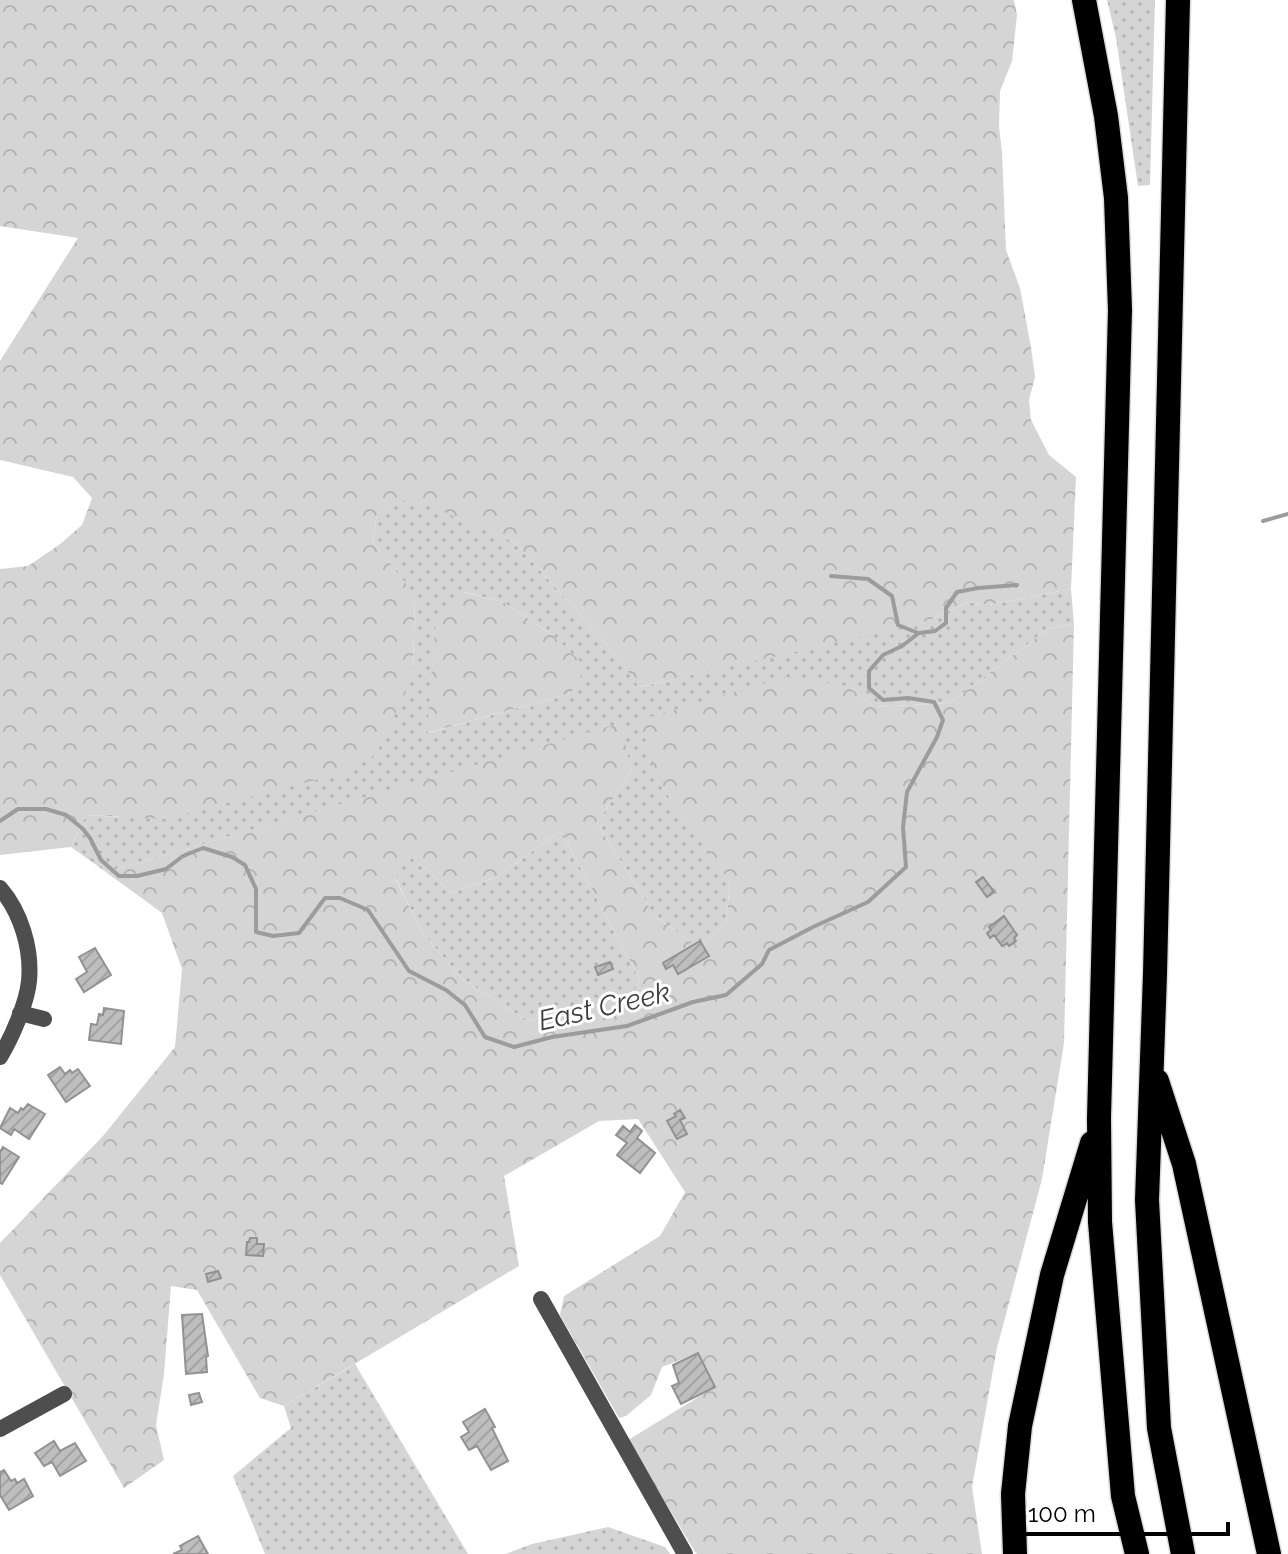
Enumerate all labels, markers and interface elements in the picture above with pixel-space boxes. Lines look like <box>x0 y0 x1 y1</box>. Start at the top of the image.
water label: East Creek <box>535 975 673 1038</box>
scale bar <box>1016 1486 1228 1536</box>
text: 100 m <box>1028 1499 1096 1528</box>

